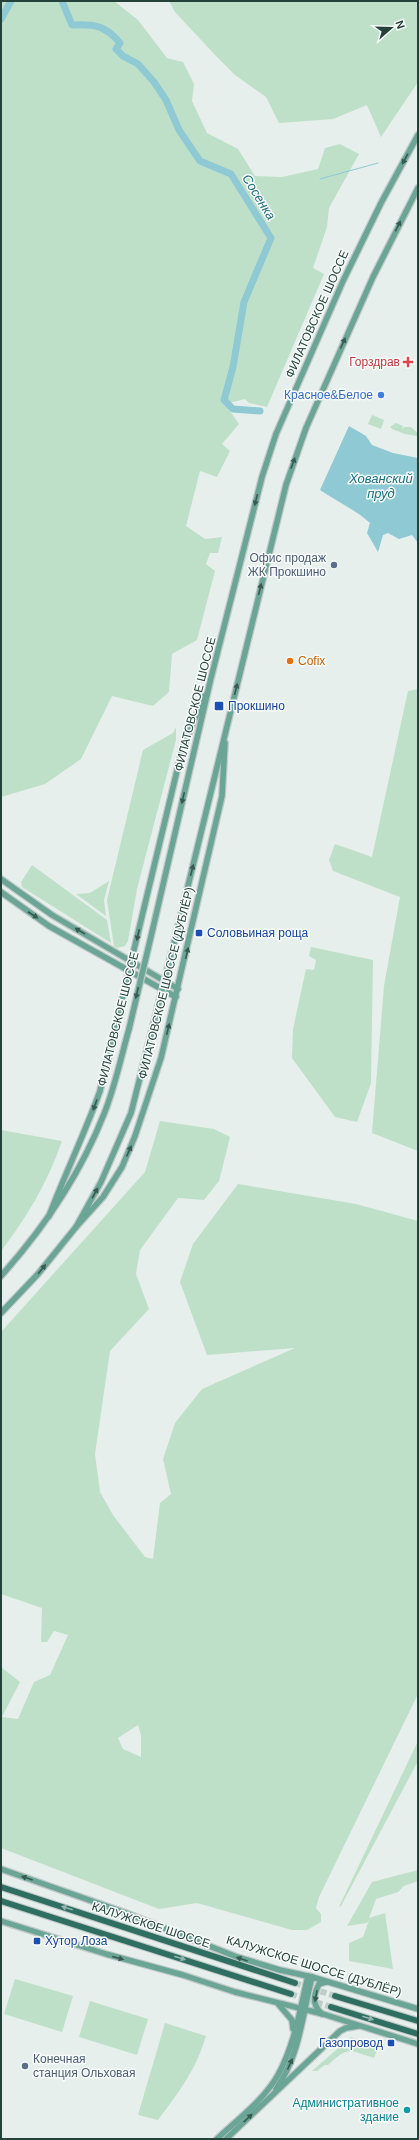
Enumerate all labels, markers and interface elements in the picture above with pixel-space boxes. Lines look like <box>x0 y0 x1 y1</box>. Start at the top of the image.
north arrow <box>371 8 411 48</box>
text: N <box>393 19 407 30</box>
one-way arrow <box>402 153 409 165</box>
water label: Сосенка <box>239 171 279 223</box>
one-way arrow <box>395 220 401 231</box>
street label: ФИЛАТОВСКОЕ ШОССЕ <box>282 248 352 380</box>
one-way arrow <box>340 338 346 349</box>
place label: Горздрав <box>349 355 400 369</box>
marker: Горздрав <box>403 357 413 367</box>
place label: Красное&Белое <box>284 388 373 402</box>
marker: Красное&Белое <box>376 390 386 400</box>
one-way arrow <box>291 457 297 469</box>
water label: Хованский пруд <box>348 471 413 501</box>
one-way arrow <box>253 495 259 507</box>
place label: Офис продаж ЖК Прокшино <box>248 551 326 579</box>
marker: Офис продаж ЖК Прокшино <box>329 560 339 570</box>
one-way arrow <box>257 583 263 595</box>
street label: ФИЛАТОВСКОЕ ШОССЕ <box>171 635 219 773</box>
place label: Cofix <box>298 654 325 668</box>
marker: Cofix <box>285 656 295 666</box>
one-way arrow <box>233 682 239 694</box>
place label: Прокшино <box>228 699 285 713</box>
marker: Прокшино <box>213 700 225 712</box>
one-way arrow <box>180 792 186 804</box>
one-way arrow <box>189 864 195 876</box>
street label: ФИЛАТОВСКОЕ ШОССЕ (ДУБЛЁР) <box>135 886 197 1080</box>
one-way arrow <box>27 912 38 919</box>
place label: Соловьиная роща <box>207 926 309 940</box>
one-way arrow <box>74 928 86 935</box>
one-way arrow <box>135 928 141 941</box>
marker: Соловьиная роща <box>194 928 204 938</box>
one-way arrow <box>184 947 190 959</box>
street label: ФИЛАТОВСКОЕ ШОССЕ <box>94 950 142 1088</box>
one-way arrow <box>134 987 140 999</box>
one-way arrow <box>166 1023 172 1035</box>
one-way arrow <box>92 1099 98 1111</box>
one-way arrow <box>126 1145 132 1156</box>
one-way arrow <box>91 1187 98 1199</box>
one-way arrow <box>38 1264 47 1274</box>
one-way arrow <box>21 1875 33 1881</box>
street label: КАЛУЖСКОЕ ШОССЕ <box>90 1899 212 1951</box>
one-way arrow <box>61 1905 73 1911</box>
street label: КАЛУЖСКОЕ ШОССЕ (ДУБЛЁР) <box>225 1933 403 1999</box>
place label: Хутор Лоза <box>45 1934 108 1948</box>
marker: Хутор Лоза <box>32 1936 42 1946</box>
one-way arrow <box>113 1955 125 1961</box>
one-way arrow <box>174 1955 186 1961</box>
one-way arrow <box>236 1956 248 1962</box>
one-way arrow <box>312 1989 318 2002</box>
one-way arrow <box>363 2015 375 2021</box>
place label: Газопровод <box>319 2036 383 2050</box>
marker: Газопровод <box>386 2038 396 2048</box>
place label: Конечная станция Ольховая <box>33 2052 135 2080</box>
one-way arrow <box>287 2058 293 2070</box>
marker: Конечная станция Ольховая <box>20 2061 30 2071</box>
place label: Административное здание <box>293 2096 399 2124</box>
marker: Административное здание <box>402 2105 412 2115</box>
one-way arrow <box>243 2113 253 2123</box>

